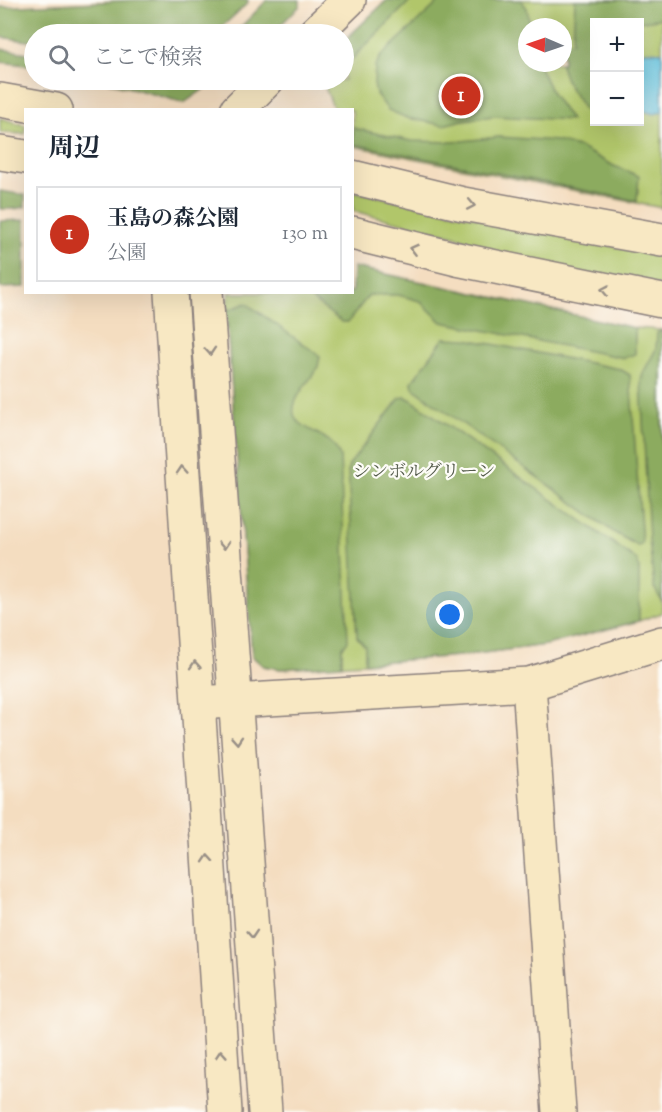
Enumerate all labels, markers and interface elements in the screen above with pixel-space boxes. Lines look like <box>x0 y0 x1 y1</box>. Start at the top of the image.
north arrow <box>518 18 572 72</box>
map controls <box>590 18 644 126</box>
button: + <box>590 18 644 72</box>
search box <box>24 24 354 90</box>
icon: search <box>45 41 78 74</box>
text: ここで検索 <box>93 43 203 75</box>
button: − <box>590 72 644 126</box>
pin: 1 <box>442 74 480 118</box>
text: 周辺 <box>48 131 100 168</box>
one-way arrow <box>465 198 475 211</box>
text: 玉島の森公園 <box>107 204 239 236</box>
text: 1 <box>66 220 73 249</box>
text: 130 m <box>282 220 328 249</box>
text: 公園 <box>107 240 147 269</box>
one-way arrow <box>409 243 419 256</box>
one-way arrow <box>600 284 610 297</box>
one-way arrow <box>203 346 216 355</box>
park label: シンボルグリーン <box>353 460 495 486</box>
one-way arrow <box>176 465 189 474</box>
one-way arrow <box>217 541 230 550</box>
your location <box>435 600 464 629</box>
one-way arrow <box>189 660 202 669</box>
one-way arrow <box>231 735 244 744</box>
one-way arrow <box>202 855 215 864</box>
one-way arrow <box>245 930 258 939</box>
one-way arrow <box>215 1049 228 1058</box>

